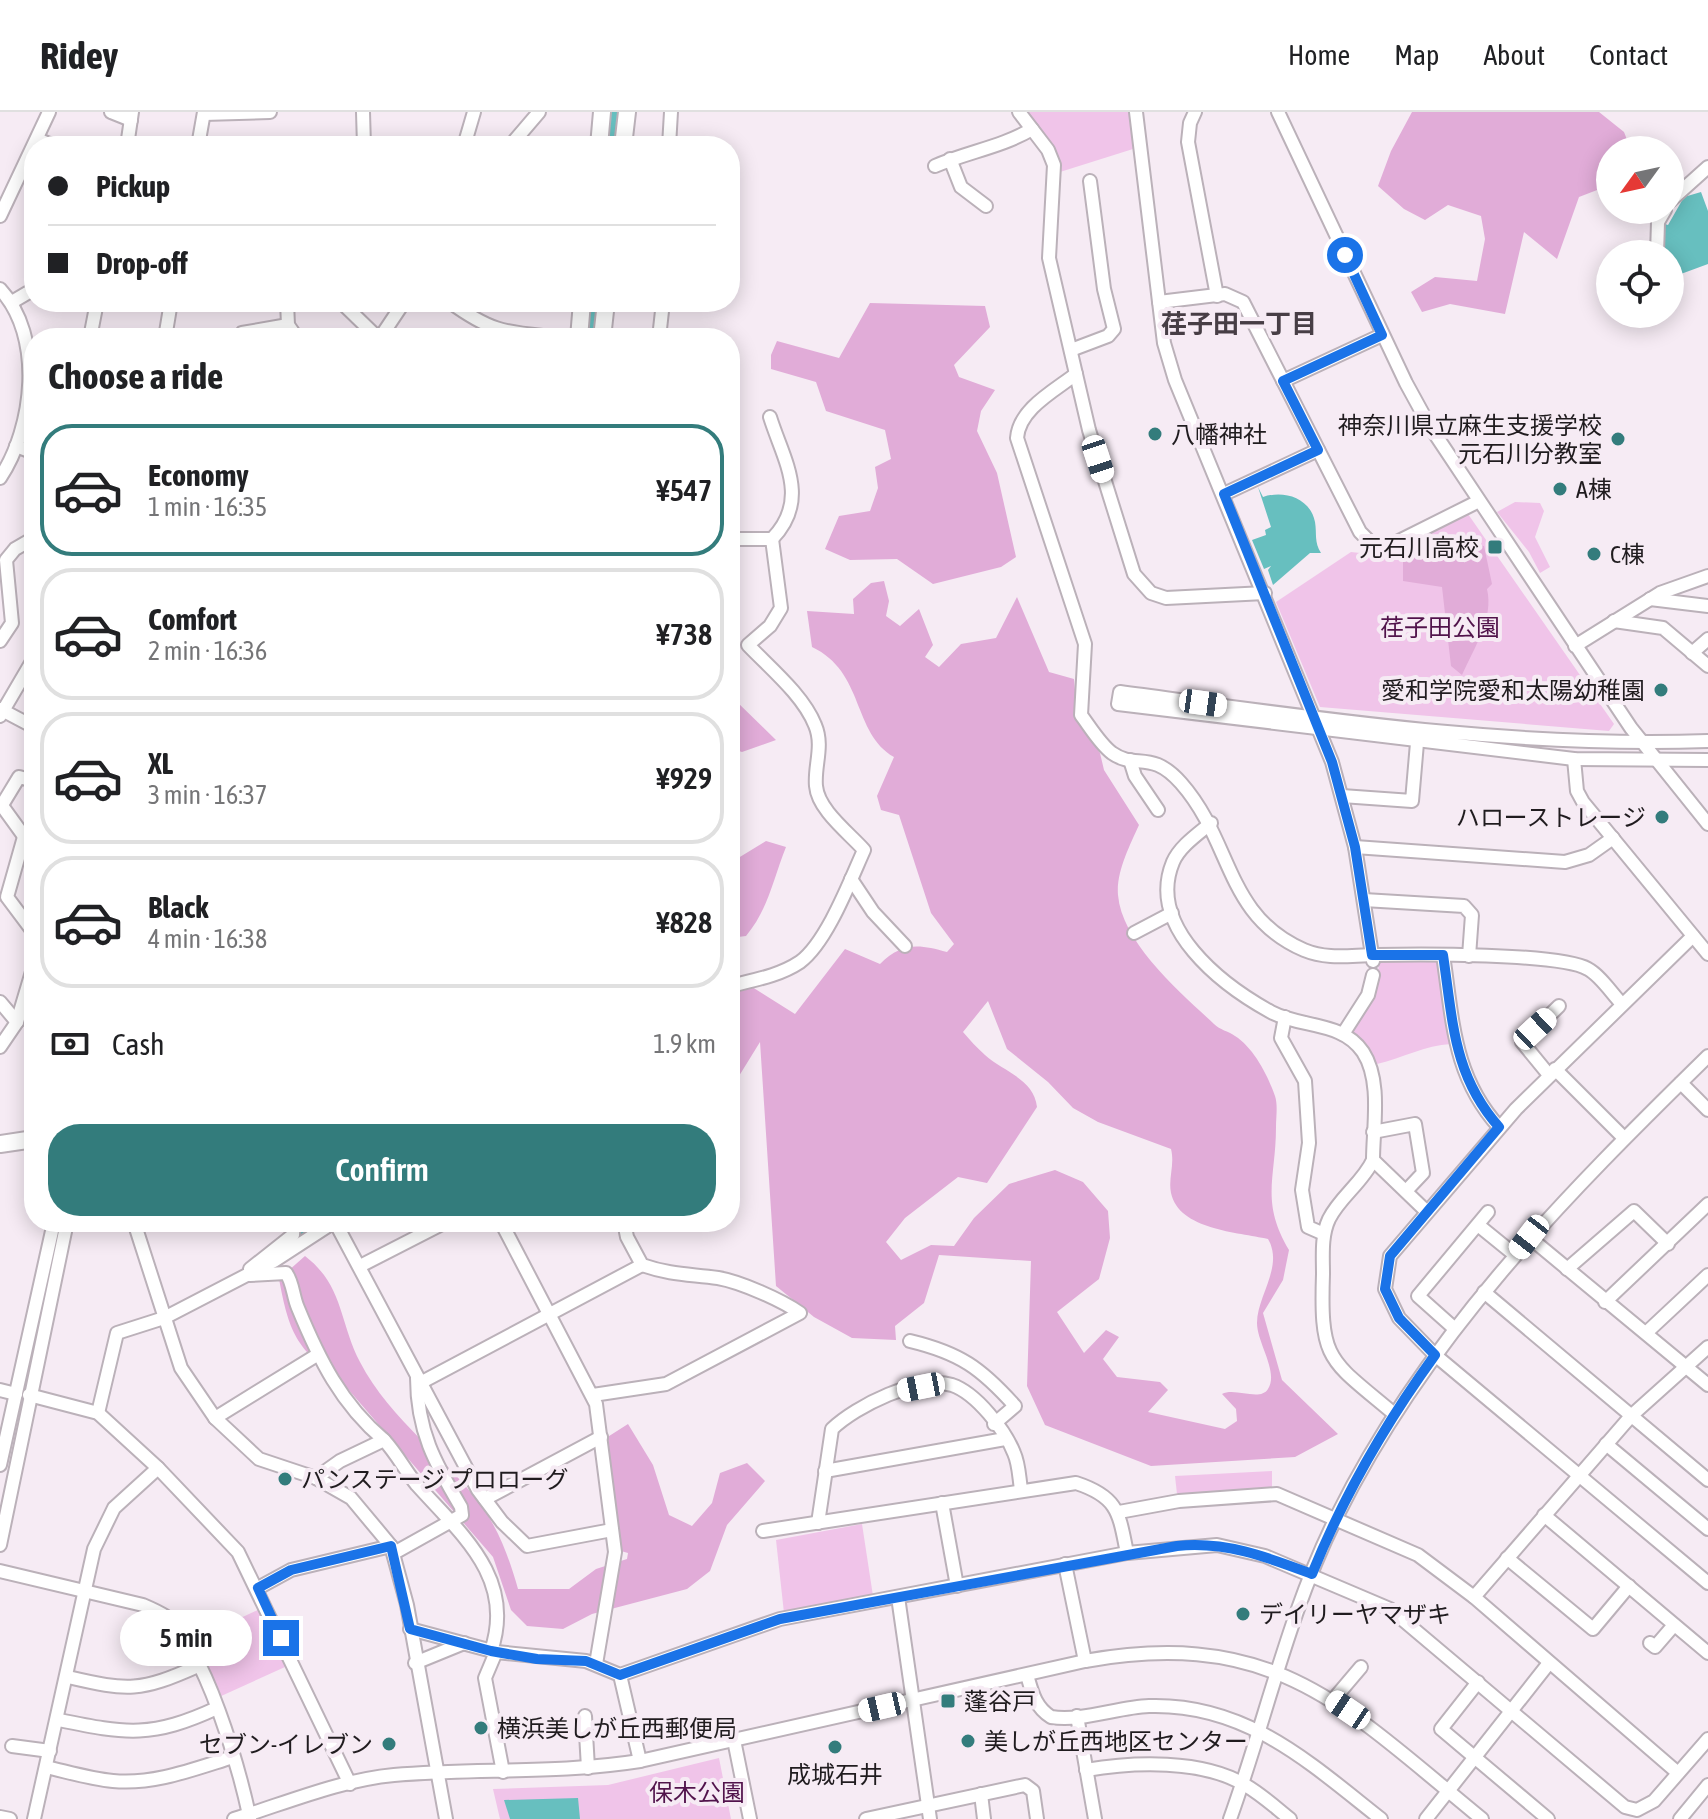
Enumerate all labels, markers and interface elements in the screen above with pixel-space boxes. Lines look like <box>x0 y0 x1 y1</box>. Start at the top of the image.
text: Ridey <box>40 34 118 77</box>
text: Home <box>1288 39 1350 71</box>
text: Map <box>1394 39 1439 71</box>
text: About <box>1483 39 1545 71</box>
text: Contact <box>1589 39 1668 71</box>
north arrow <box>1596 136 1684 224</box>
map controls <box>1596 136 1684 328</box>
text: Pickup <box>96 169 170 203</box>
route start <box>1327 237 1363 273</box>
button: locate <box>1596 240 1684 328</box>
text: Drop-off <box>96 246 188 280</box>
district label: 荏子田一丁目 <box>1161 309 1317 339</box>
text: Choose a ride <box>48 355 223 397</box>
place label: 神奈川県立麻生支援学校 元石川分教室 <box>1338 412 1602 467</box>
place label: 八幡神社 <box>1171 421 1267 448</box>
marker: 八幡神社 <box>1146 425 1164 443</box>
marker: 神奈川県立麻生支援学校 元石川分教室 <box>1609 430 1627 448</box>
car <box>1079 432 1117 486</box>
icon: car <box>52 454 124 526</box>
text: Economy <box>148 458 249 492</box>
text: ¥547 <box>656 473 712 507</box>
place label: A棟 <box>1576 476 1612 503</box>
marker: A棟 <box>1551 480 1569 498</box>
text: 1 min · 16:35 <box>148 492 267 522</box>
place label: 元石川高校 <box>1359 534 1479 561</box>
marker: 元石川高校 <box>1486 538 1504 556</box>
place label: C棟 <box>1610 541 1645 568</box>
marker: C棟 <box>1585 545 1603 563</box>
icon: car <box>52 598 124 670</box>
text: Comfort <box>148 602 237 636</box>
park label: 荏子田公園 <box>1380 614 1500 641</box>
text: ¥738 <box>656 617 712 651</box>
text: 2 min · 16:36 <box>148 636 267 666</box>
place label: 愛和学院愛和太陽幼稚園 <box>1381 677 1645 704</box>
marker: 愛和学院愛和太陽幼稚園 <box>1652 681 1670 699</box>
car <box>1178 688 1228 718</box>
icon: car <box>52 742 124 814</box>
text: XL <box>148 746 173 780</box>
text: ¥929 <box>656 761 712 795</box>
text: 3 min · 16:37 <box>148 780 267 810</box>
place label: ハローストレージ <box>1456 804 1646 831</box>
marker: ハローストレージ <box>1653 808 1671 826</box>
icon: car <box>52 886 124 958</box>
text: Black <box>148 890 208 924</box>
text: ¥828 <box>656 905 712 939</box>
text: 4 min · 16:38 <box>148 924 267 954</box>
car <box>1509 1004 1561 1054</box>
icon: cash <box>48 1022 92 1066</box>
text: Cash <box>112 1027 165 1061</box>
text: 1.9 km <box>653 1029 716 1059</box>
button: Confirm <box>48 1124 716 1216</box>
car <box>1505 1211 1553 1263</box>
car <box>895 1371 947 1403</box>
place label: パンステージ プロローグ <box>301 1466 569 1493</box>
marker: パンステージ プロローグ <box>276 1470 294 1488</box>
place label: デイリーヤマザキ <box>1259 1601 1451 1628</box>
marker: デイリーヤマザキ <box>1234 1605 1252 1623</box>
callout: 5 min <box>121 1610 253 1666</box>
route end <box>263 1620 299 1656</box>
text: 5 min <box>159 1623 213 1653</box>
car <box>1321 1687 1375 1733</box>
place label: 蓬谷戸 <box>964 1688 1036 1715</box>
car <box>856 1690 908 1724</box>
marker: 蓬谷戸 <box>939 1692 957 1710</box>
place label: 横浜美しが丘西郵便局 <box>497 1715 737 1742</box>
marker: 横浜美しが丘西郵便局 <box>472 1719 490 1737</box>
place label: 美しが丘西地区センター <box>984 1728 1248 1755</box>
place label: セブン-イレブン <box>199 1731 373 1758</box>
marker: 美しが丘西地区センター <box>959 1732 977 1750</box>
marker: セブン-イレブン <box>380 1735 398 1753</box>
marker: 成城石井 <box>826 1738 844 1756</box>
place label: 成城石井 <box>787 1761 883 1788</box>
park label: 保木公園 <box>649 1779 745 1806</box>

